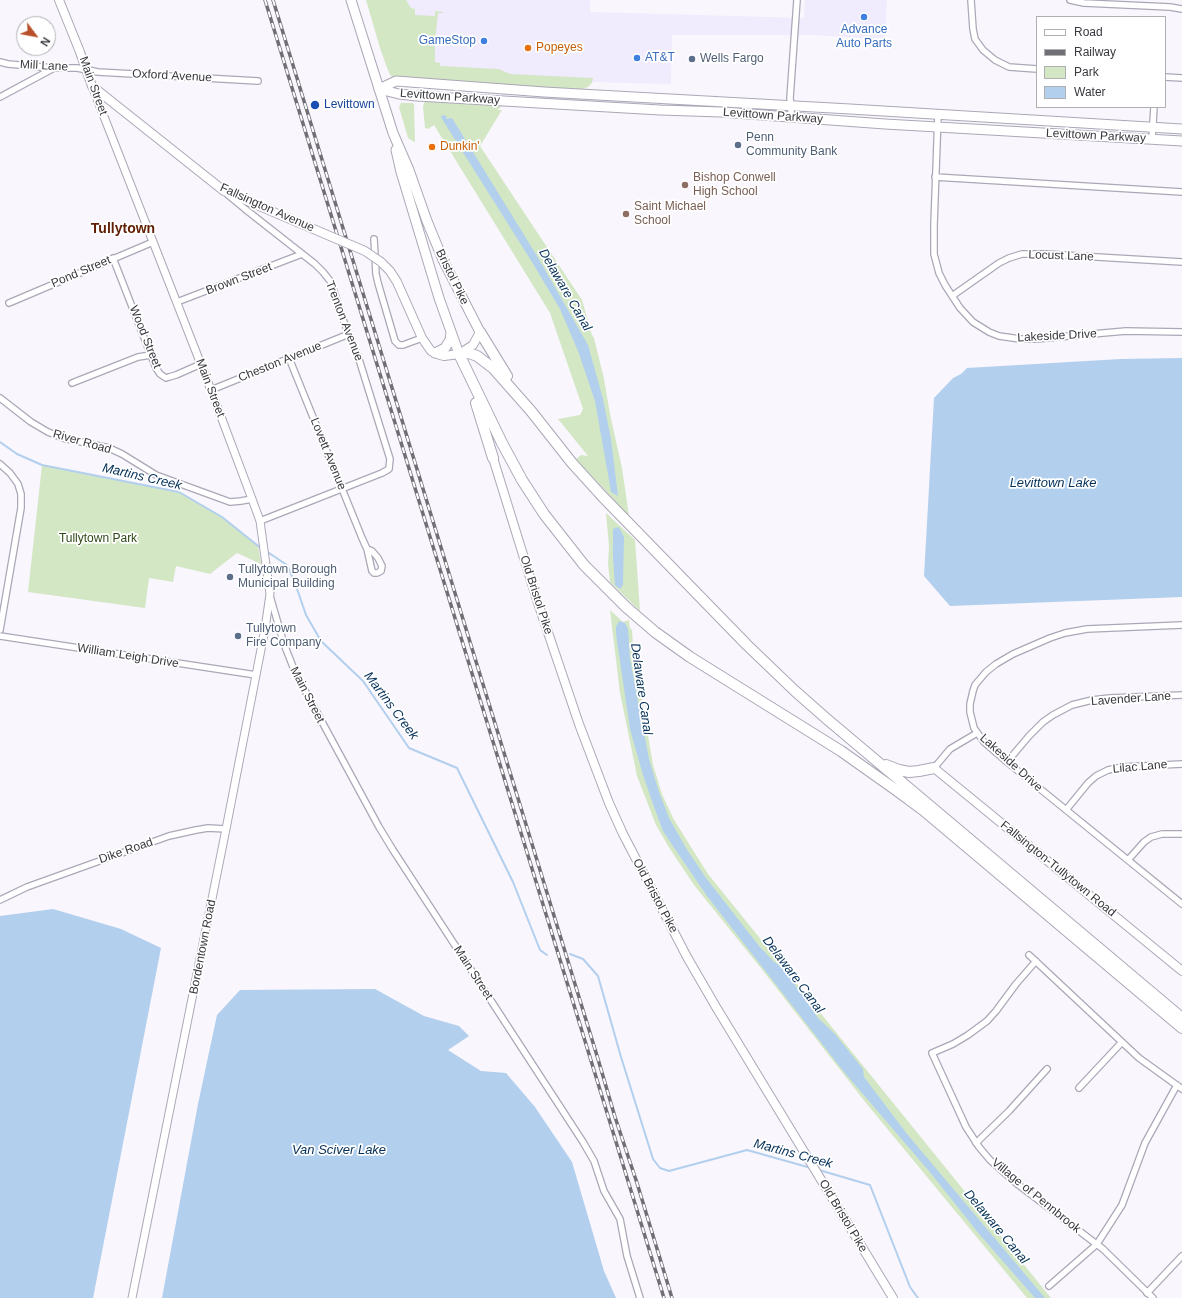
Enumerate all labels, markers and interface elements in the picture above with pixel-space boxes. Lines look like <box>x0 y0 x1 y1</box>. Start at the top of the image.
marker: Advance Auto Parts <box>859 12 869 22</box>
north arrow <box>16 16 56 56</box>
legend <box>1036 16 1166 108</box>
place label: Advance Auto Parts <box>836 23 892 51</box>
text: Road <box>1074 25 1103 39</box>
place label: GameStop <box>419 34 476 48</box>
text: N <box>38 35 53 48</box>
marker: GameStop <box>479 36 489 46</box>
place label: Popeyes <box>536 41 583 55</box>
marker: Popeyes <box>523 43 533 53</box>
text: Railway <box>1074 45 1116 59</box>
place label: AT&T <box>645 51 675 65</box>
place label: Wells Fargo <box>700 52 764 66</box>
marker: AT&T <box>632 53 642 63</box>
marker: Wells Fargo <box>687 54 697 64</box>
street label: Main Street <box>76 55 110 117</box>
street label: Mill Lane <box>20 58 68 74</box>
text: Park <box>1074 65 1099 79</box>
street label: Oxford Avenue <box>132 67 212 85</box>
text: Water <box>1074 85 1106 99</box>
street label: Levittown Parkway <box>400 86 500 108</box>
place label: Levittown <box>324 98 375 112</box>
marker: Levittown <box>309 99 321 111</box>
street label: Levittown Parkway <box>723 105 823 127</box>
street label: Levittown Parkway <box>1046 126 1146 146</box>
place label: Penn Community Bank <box>746 131 837 159</box>
place label: Dunkin' <box>440 140 480 154</box>
marker: Penn Community Bank <box>733 140 743 150</box>
marker: Dunkin' <box>427 142 437 152</box>
place label: Bishop Conwell High School <box>693 171 776 199</box>
marker: Bishop Conwell High School <box>680 180 690 190</box>
street label: Fallsington Avenue <box>218 181 316 235</box>
place label: Saint Michael School <box>634 200 706 228</box>
marker: Saint Michael School <box>621 209 631 219</box>
district label: Tullytown <box>91 221 155 237</box>
water label: Delaware Canal <box>535 246 595 334</box>
street label: Bristol Pike <box>432 247 472 307</box>
street label: Locust Lane <box>1028 248 1094 264</box>
street label: Pond Street <box>49 253 113 291</box>
street label: Brown Street <box>204 260 274 298</box>
street label: Trenton Avenue <box>322 279 366 363</box>
street label: Wood Street <box>126 303 164 371</box>
street label: Lakeside Drive <box>1017 327 1097 345</box>
street label: Cheston Avenue <box>236 339 324 385</box>
street label: Main Street <box>192 357 228 419</box>
street label: Lovett Avenue <box>307 416 349 492</box>
street label: River Road <box>51 427 113 457</box>
water label: Martins Creek <box>101 460 183 494</box>
water label: Levittown Lake <box>1010 475 1096 491</box>
park label: Tullytown Park <box>59 532 137 546</box>
street label: Old Bristol Pike <box>516 554 556 636</box>
place label: Tullytown Borough Municipal Building <box>238 563 337 591</box>
marker: Tullytown Borough Municipal Building <box>225 572 235 582</box>
place label: Tullytown Fire Company <box>246 622 321 650</box>
marker: Tullytown Fire Company <box>233 631 243 641</box>
street label: William Leigh Drive <box>76 641 180 671</box>
water label: Delaware Canal <box>627 642 655 736</box>
street label: Main Street <box>287 664 327 726</box>
water label: Martins Creek <box>360 669 422 743</box>
street label: Lavender Lane <box>1091 689 1171 709</box>
street label: Lakeside Drive <box>977 731 1045 795</box>
street label: Lilac Lane <box>1112 757 1168 777</box>
street label: Fallsington-Tullytown Road <box>997 818 1119 920</box>
street label: Dike Road <box>97 835 155 867</box>
street label: Old Bristol Pike <box>629 856 681 936</box>
street label: Bordentown Road <box>187 898 219 996</box>
water label: Delaware Canal <box>759 933 827 1017</box>
street label: Main Street <box>450 943 496 1003</box>
water label: Martins Creek <box>752 1136 834 1172</box>
water label: Van Sciver Lake <box>292 1142 386 1158</box>
street label: Village of Pennbrook <box>989 1156 1083 1236</box>
street label: Old Bristol Pike <box>816 1177 870 1255</box>
water label: Delaware Canal <box>960 1187 1032 1267</box>

